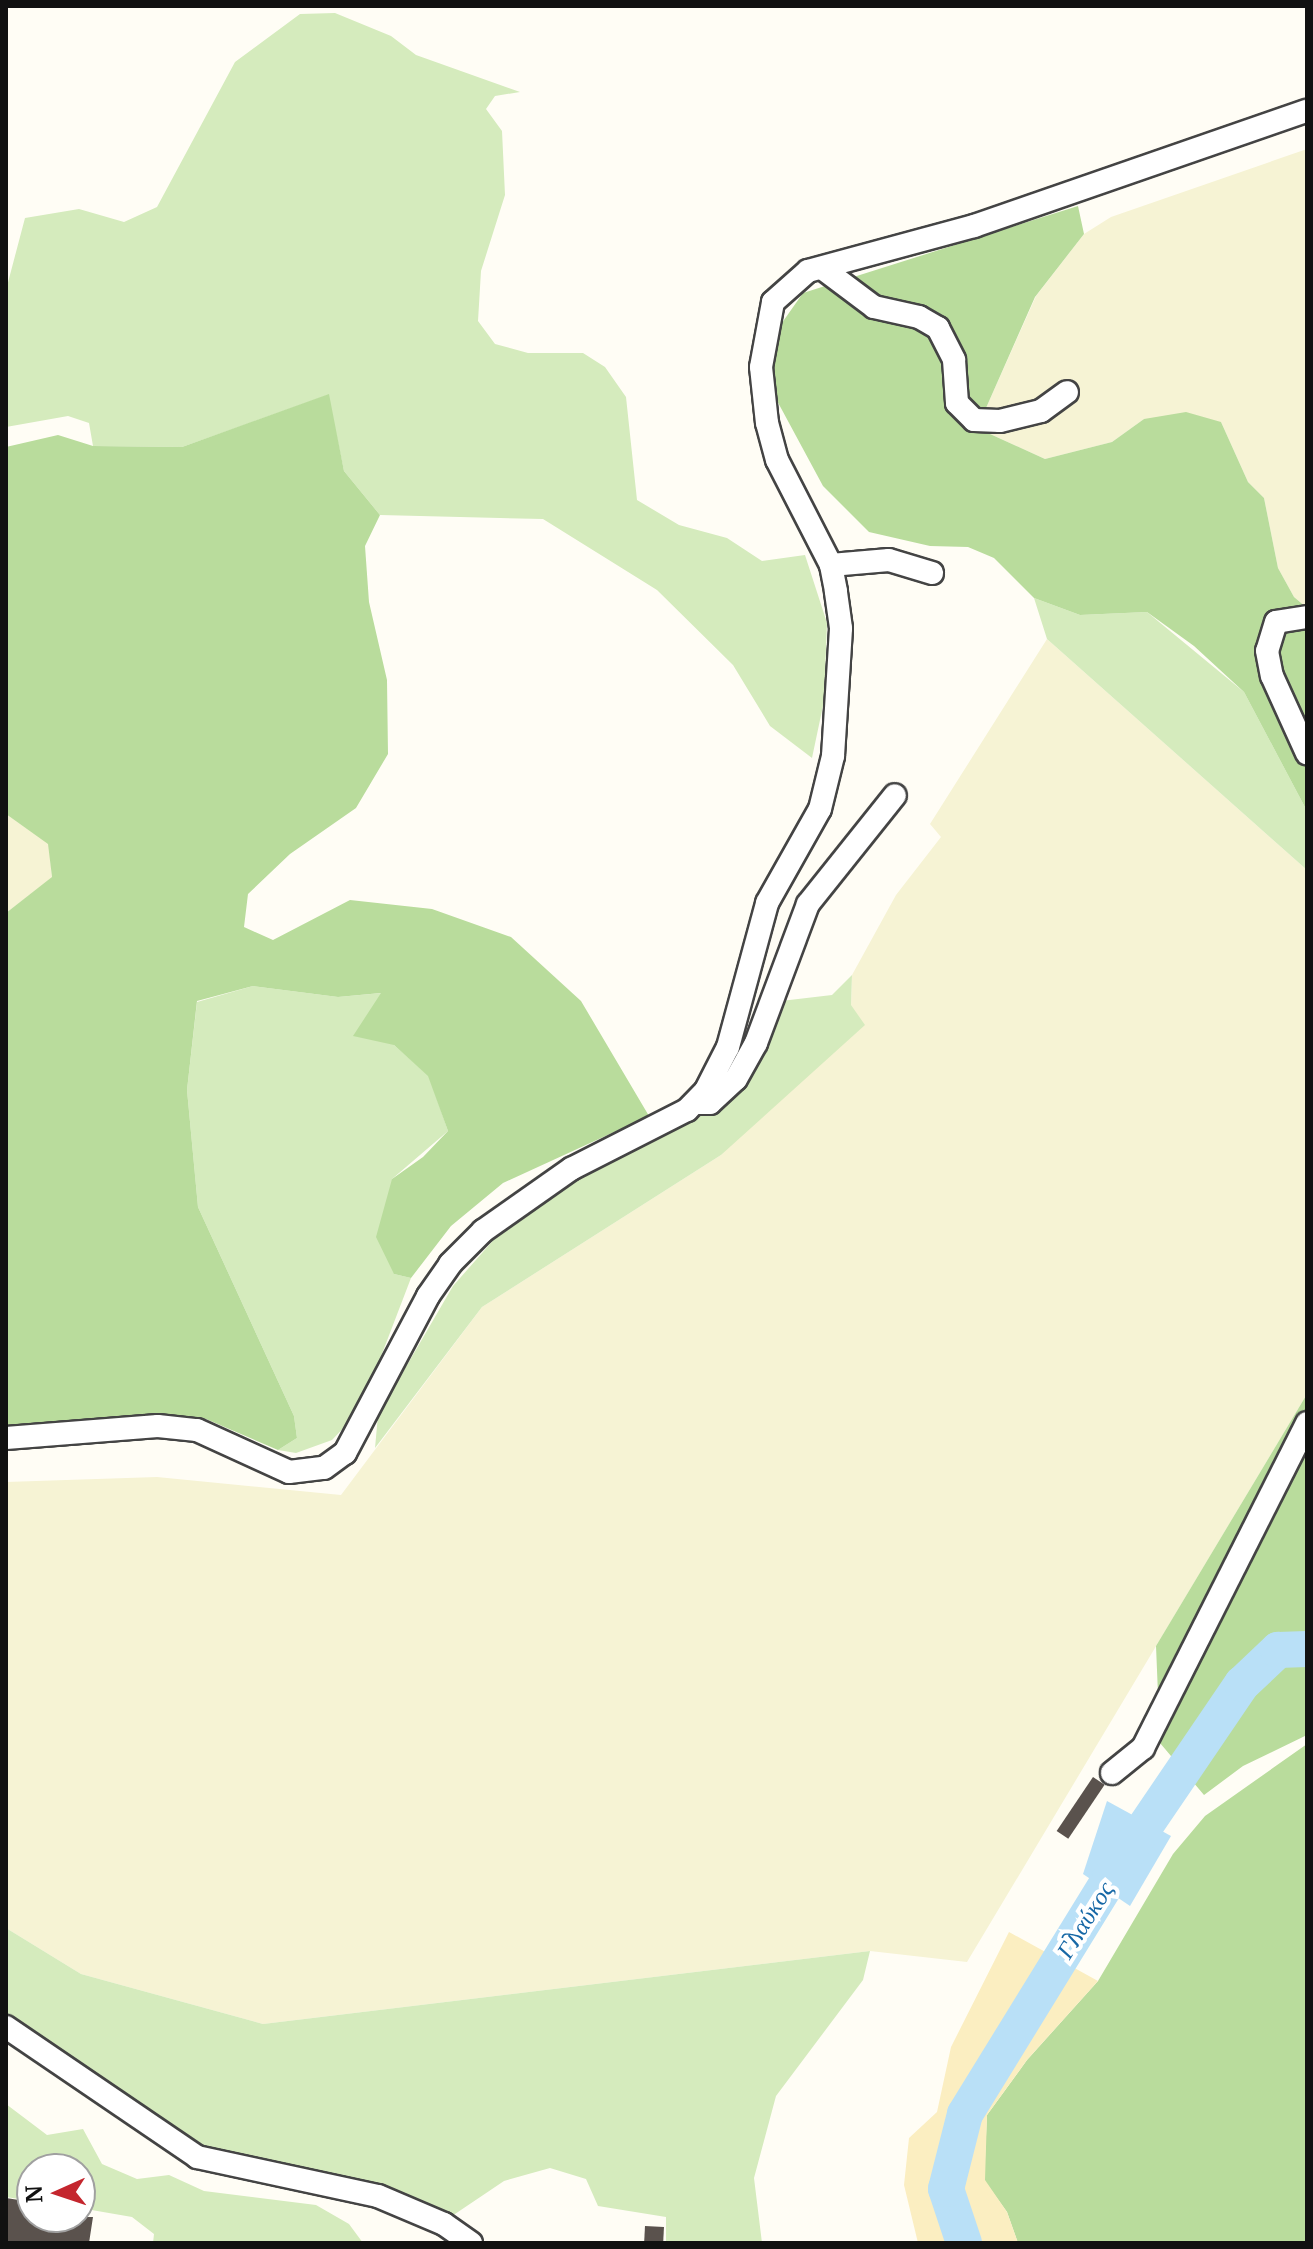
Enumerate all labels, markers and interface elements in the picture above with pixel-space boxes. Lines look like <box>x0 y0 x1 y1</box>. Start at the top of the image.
water label: Γλαύκος <box>1050 1876 1120 1964</box>
north arrow <box>16 2153 96 2233</box>
text: N <box>20 2185 48 2204</box>

